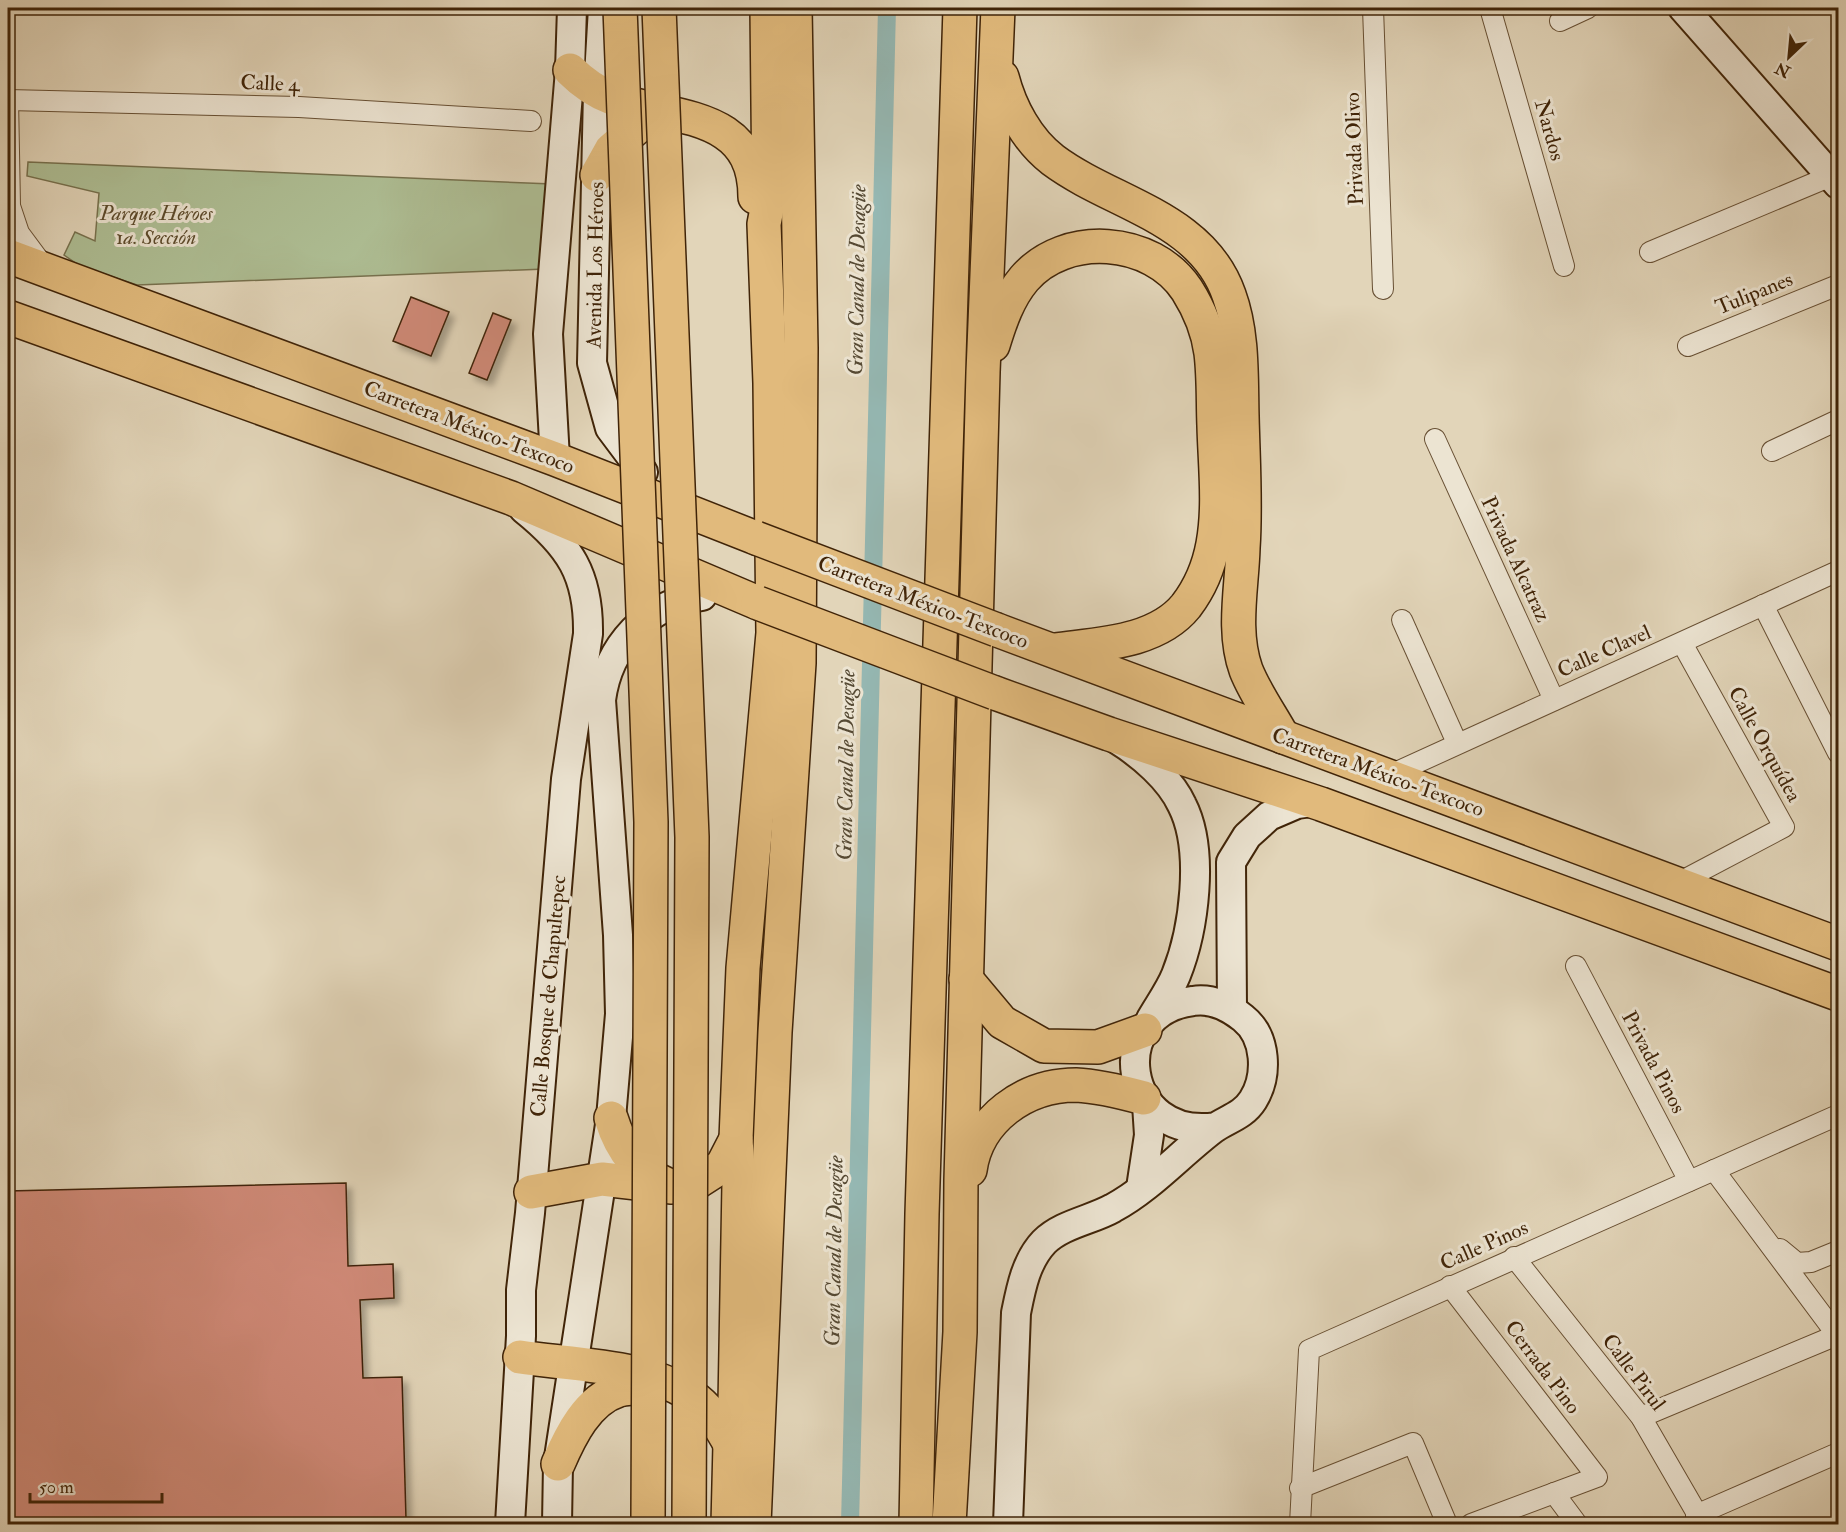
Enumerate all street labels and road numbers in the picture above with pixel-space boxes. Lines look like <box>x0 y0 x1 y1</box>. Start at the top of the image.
street label: Calle 4 <box>240 69 302 98</box>
street label: Privada Olivo <box>1339 92 1370 206</box>
street label: Nardos <box>1528 96 1571 164</box>
street label: Avenida Los Héroes <box>581 181 610 350</box>
street label: Tulipanes <box>1711 266 1797 321</box>
street label: Carretera México-Texcoco <box>360 375 578 480</box>
street label: Privada Alcatraz <box>1475 492 1556 626</box>
street label: Carretera México-Texcoco <box>814 550 1032 655</box>
street label: Calle Clavel <box>1553 619 1656 684</box>
street label: Calle Orquídea <box>1722 682 1808 807</box>
street label: Carretera México-Texcoco <box>1268 722 1487 823</box>
street label: Calle Bosque de Chapultepec <box>524 874 573 1118</box>
street label: Privada Pinos <box>1615 1006 1692 1118</box>
street label: Calle Pinos <box>1436 1214 1532 1277</box>
street label: Cerrada Pino <box>1499 1315 1587 1420</box>
street label: Calle Pirul <box>1596 1328 1672 1417</box>

